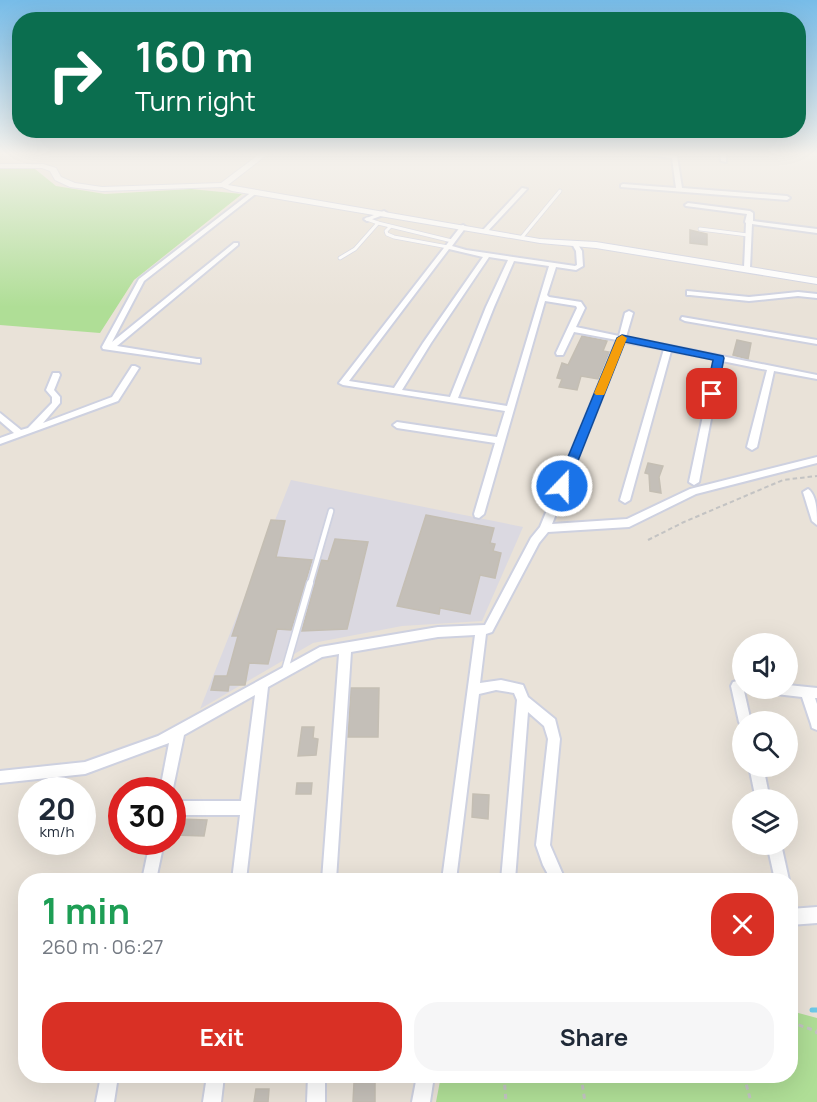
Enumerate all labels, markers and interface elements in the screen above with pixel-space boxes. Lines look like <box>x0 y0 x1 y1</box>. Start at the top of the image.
text: 160 m <box>135 27 253 85</box>
icon: right <box>36 36 114 114</box>
text: Turn right <box>135 82 256 119</box>
pin <box>686 368 737 419</box>
icon: arrive <box>695 377 728 410</box>
position arrow <box>530 454 594 518</box>
map controls <box>732 633 798 855</box>
button: sound <box>732 633 798 699</box>
button: search <box>732 711 798 777</box>
speed limit sign: 30 <box>108 777 186 855</box>
text: 20 <box>38 788 76 829</box>
button: layers <box>732 789 798 855</box>
text: km/h <box>40 821 74 842</box>
text: 1 min <box>42 886 130 935</box>
button: close <box>711 893 774 956</box>
text: 260 m · 06:27 <box>42 933 164 960</box>
button: Exit <box>42 1002 402 1071</box>
button: Share <box>414 1002 774 1071</box>

